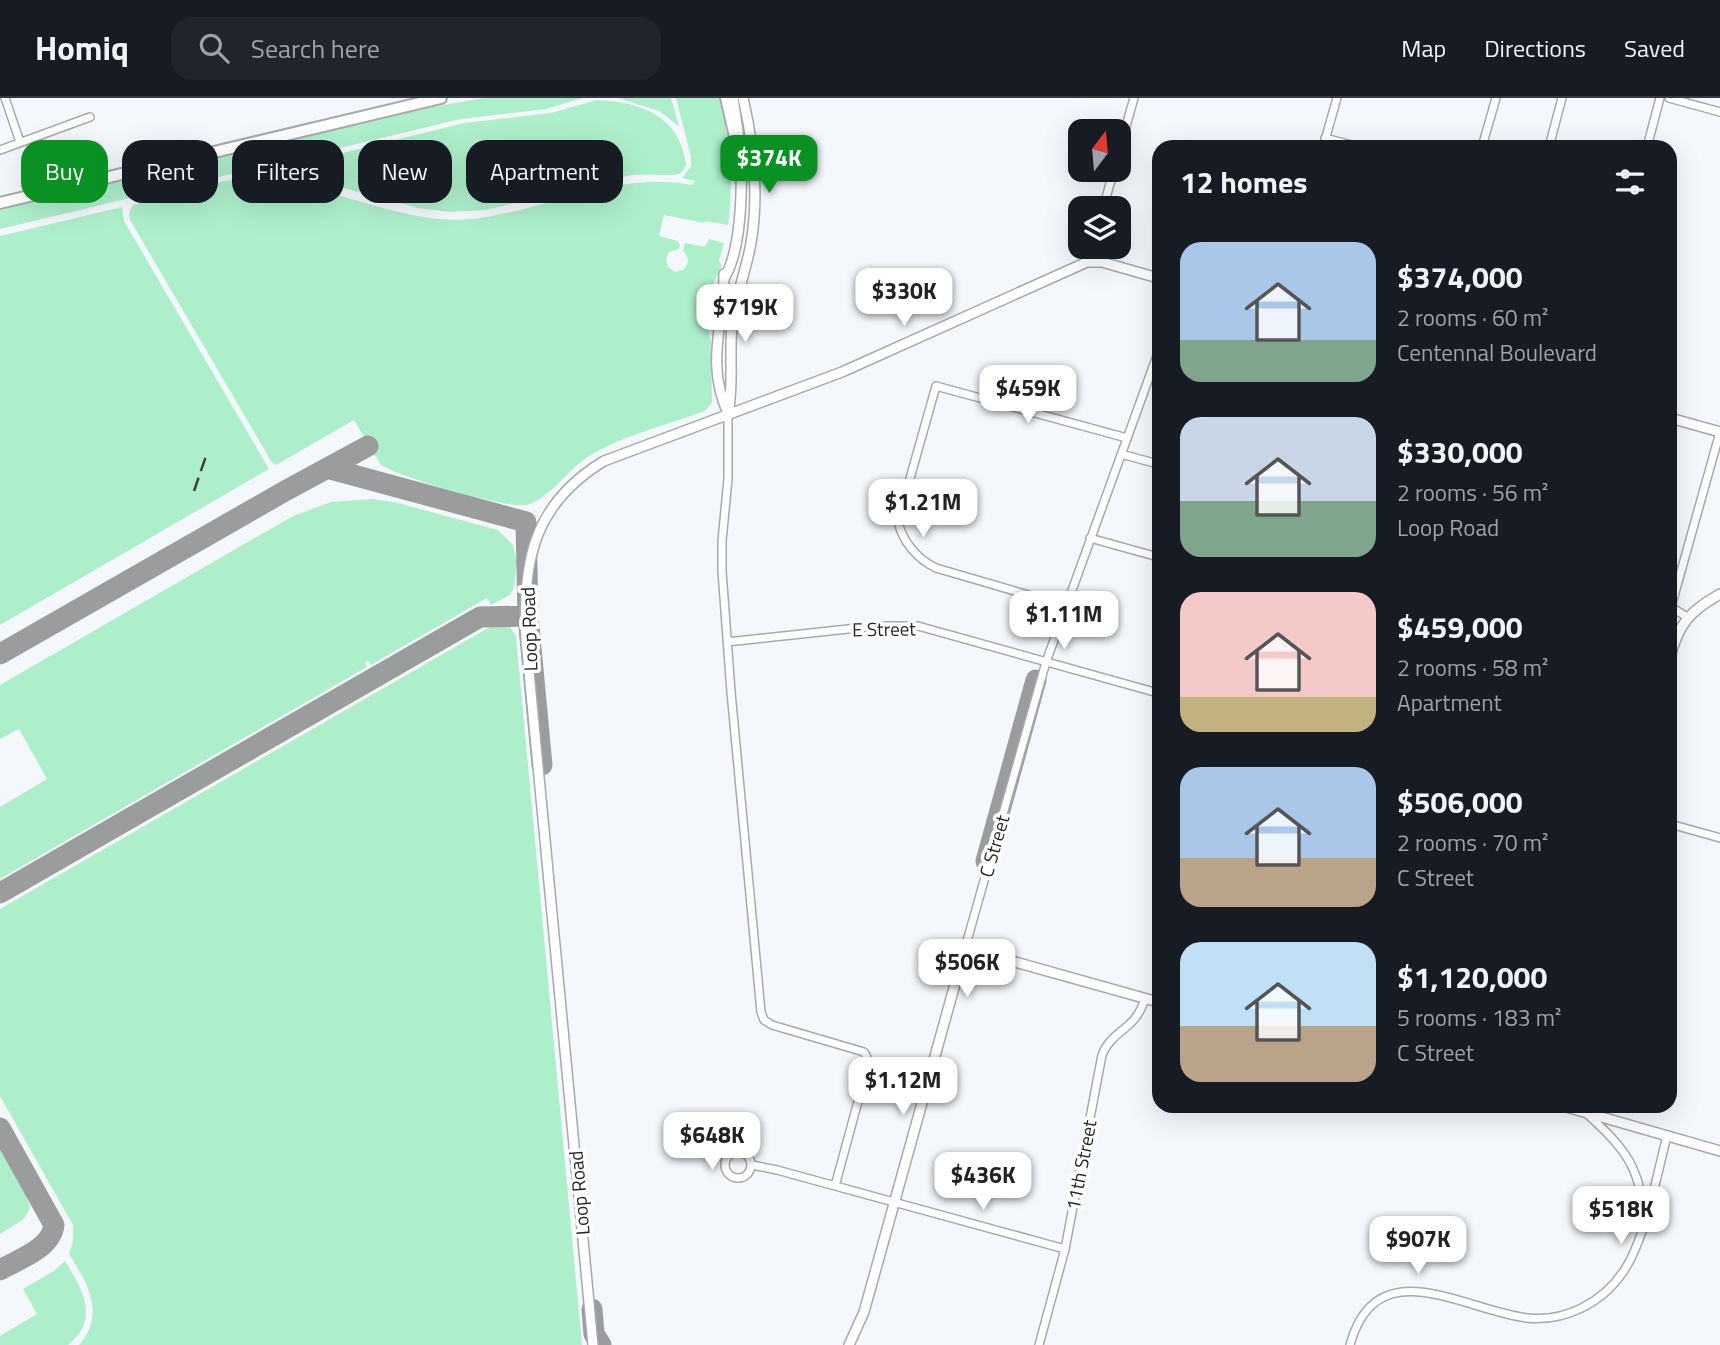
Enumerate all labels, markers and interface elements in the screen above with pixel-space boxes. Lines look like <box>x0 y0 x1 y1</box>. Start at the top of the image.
search box <box>171 17 661 80</box>
text: Homiq <box>35 23 129 73</box>
icon: search <box>195 29 233 67</box>
text: Search here <box>251 29 380 68</box>
text: Map <box>1401 30 1446 66</box>
text: Directions <box>1484 30 1586 66</box>
text: Saved <box>1624 30 1685 66</box>
north arrow <box>1068 119 1130 182</box>
map controls <box>1068 119 1131 259</box>
pin: $374K <box>720 136 818 195</box>
chip: Buy <box>21 140 108 203</box>
chip: Rent <box>122 140 218 203</box>
chip: Filters <box>232 140 344 203</box>
chip: New <box>358 140 452 203</box>
chip: Apartment <box>466 140 623 203</box>
text: $374K <box>736 140 802 175</box>
text: 12 homes <box>1180 159 1307 205</box>
icon: filters <box>1611 163 1649 201</box>
button: layers <box>1068 196 1131 259</box>
text: $374,000 <box>1397 254 1523 300</box>
pin: $330K <box>855 268 953 328</box>
icon: home <box>1236 270 1320 354</box>
text: $330K <box>871 273 937 308</box>
pin: $719K <box>696 285 794 344</box>
text: $719K <box>712 289 778 324</box>
text: 2 rooms · 60 m² <box>1397 300 1548 335</box>
text: Centennal Boulevard <box>1397 335 1597 370</box>
pin: $459K <box>979 366 1077 425</box>
text: $459K <box>995 370 1061 405</box>
text: $330,000 <box>1397 429 1523 475</box>
icon: home <box>1236 445 1320 529</box>
text: 2 rooms · 56 m² <box>1397 475 1548 510</box>
pin: $1.21M <box>866 480 980 539</box>
text: $1.21M <box>884 484 962 519</box>
text: Loop Road <box>1397 510 1499 545</box>
street label: Loop Road <box>513 586 544 672</box>
pin: $1.11M <box>1007 592 1121 651</box>
text: $1.11M <box>1025 596 1103 631</box>
text: $459,000 <box>1397 604 1523 650</box>
street label: E Street <box>852 613 916 644</box>
icon: home <box>1236 620 1320 704</box>
text: 2 rooms · 58 m² <box>1397 650 1548 685</box>
text: Apartment <box>1397 685 1502 720</box>
text: $506,000 <box>1397 779 1523 825</box>
icon: home <box>1236 795 1320 879</box>
street label: C Street <box>971 811 1016 880</box>
text: 2 rooms · 70 m² <box>1397 825 1548 860</box>
text: C Street <box>1397 860 1474 895</box>
pin: $506K <box>918 940 1016 999</box>
text: $506K <box>934 944 1000 979</box>
text: $1,120,000 <box>1397 954 1547 1000</box>
icon: home <box>1236 970 1320 1054</box>
text: 5 rooms · 183 m² <box>1397 1000 1561 1035</box>
text: C Street <box>1397 1035 1474 1070</box>
pin: $1.12M <box>846 1058 960 1117</box>
text: $1.12M <box>864 1062 942 1097</box>
pin: $648K <box>663 1112 761 1172</box>
text: $648K <box>679 1117 745 1152</box>
street label: 11th Street <box>1058 1117 1104 1212</box>
street label: Loop Road <box>560 1150 597 1236</box>
pin: $436K <box>934 1152 1032 1212</box>
text: $436K <box>950 1157 1016 1192</box>
pin: $518K <box>1572 1186 1670 1246</box>
text: $518K <box>1588 1191 1654 1226</box>
pin: $907K <box>1369 1216 1467 1276</box>
text: $907K <box>1385 1221 1451 1256</box>

